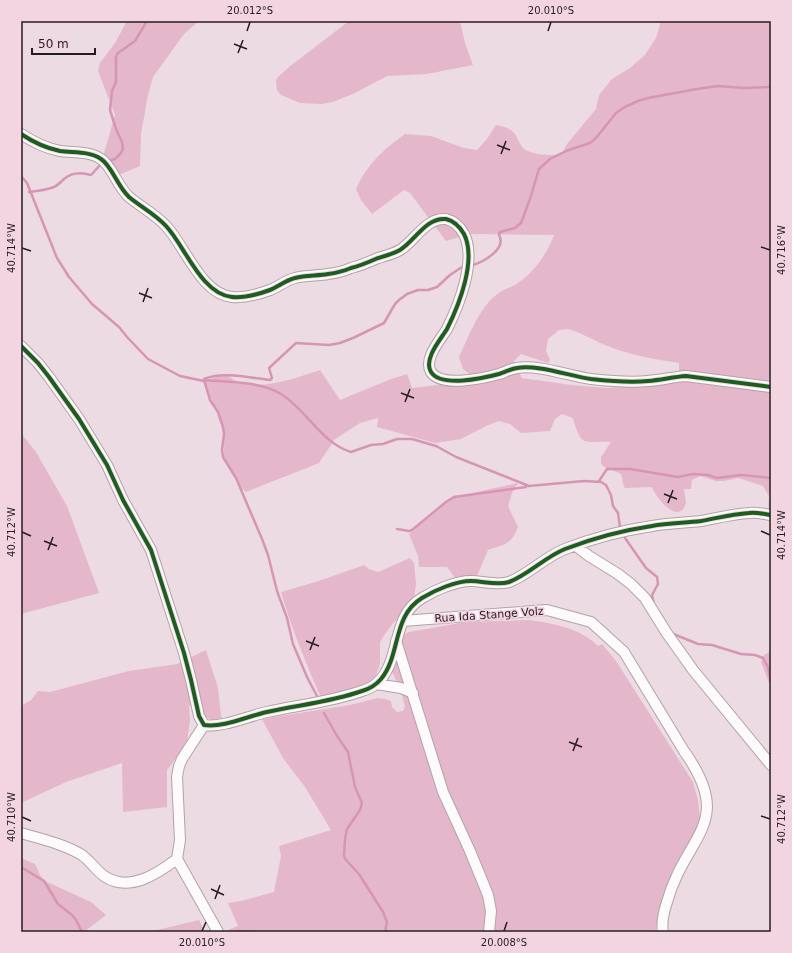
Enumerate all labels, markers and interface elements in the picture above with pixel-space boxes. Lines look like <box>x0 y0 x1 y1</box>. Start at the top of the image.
text: 20.012°S <box>227 5 273 16</box>
text: 20.010°S <box>528 5 574 16</box>
scale bar <box>32 30 95 56</box>
text: 50 m <box>38 37 69 51</box>
text: 40.714°W <box>6 223 17 273</box>
text: 40.716°W <box>776 225 787 275</box>
text: 40.712°W <box>6 507 17 557</box>
text: 40.714°W <box>776 510 787 560</box>
street label: Rua Ida Stange Volz <box>434 605 544 625</box>
text: 40.710°W <box>6 792 17 842</box>
text: 40.712°W <box>776 794 787 844</box>
text: 20.010°S <box>179 937 225 948</box>
text: 20.008°S <box>481 937 527 948</box>

